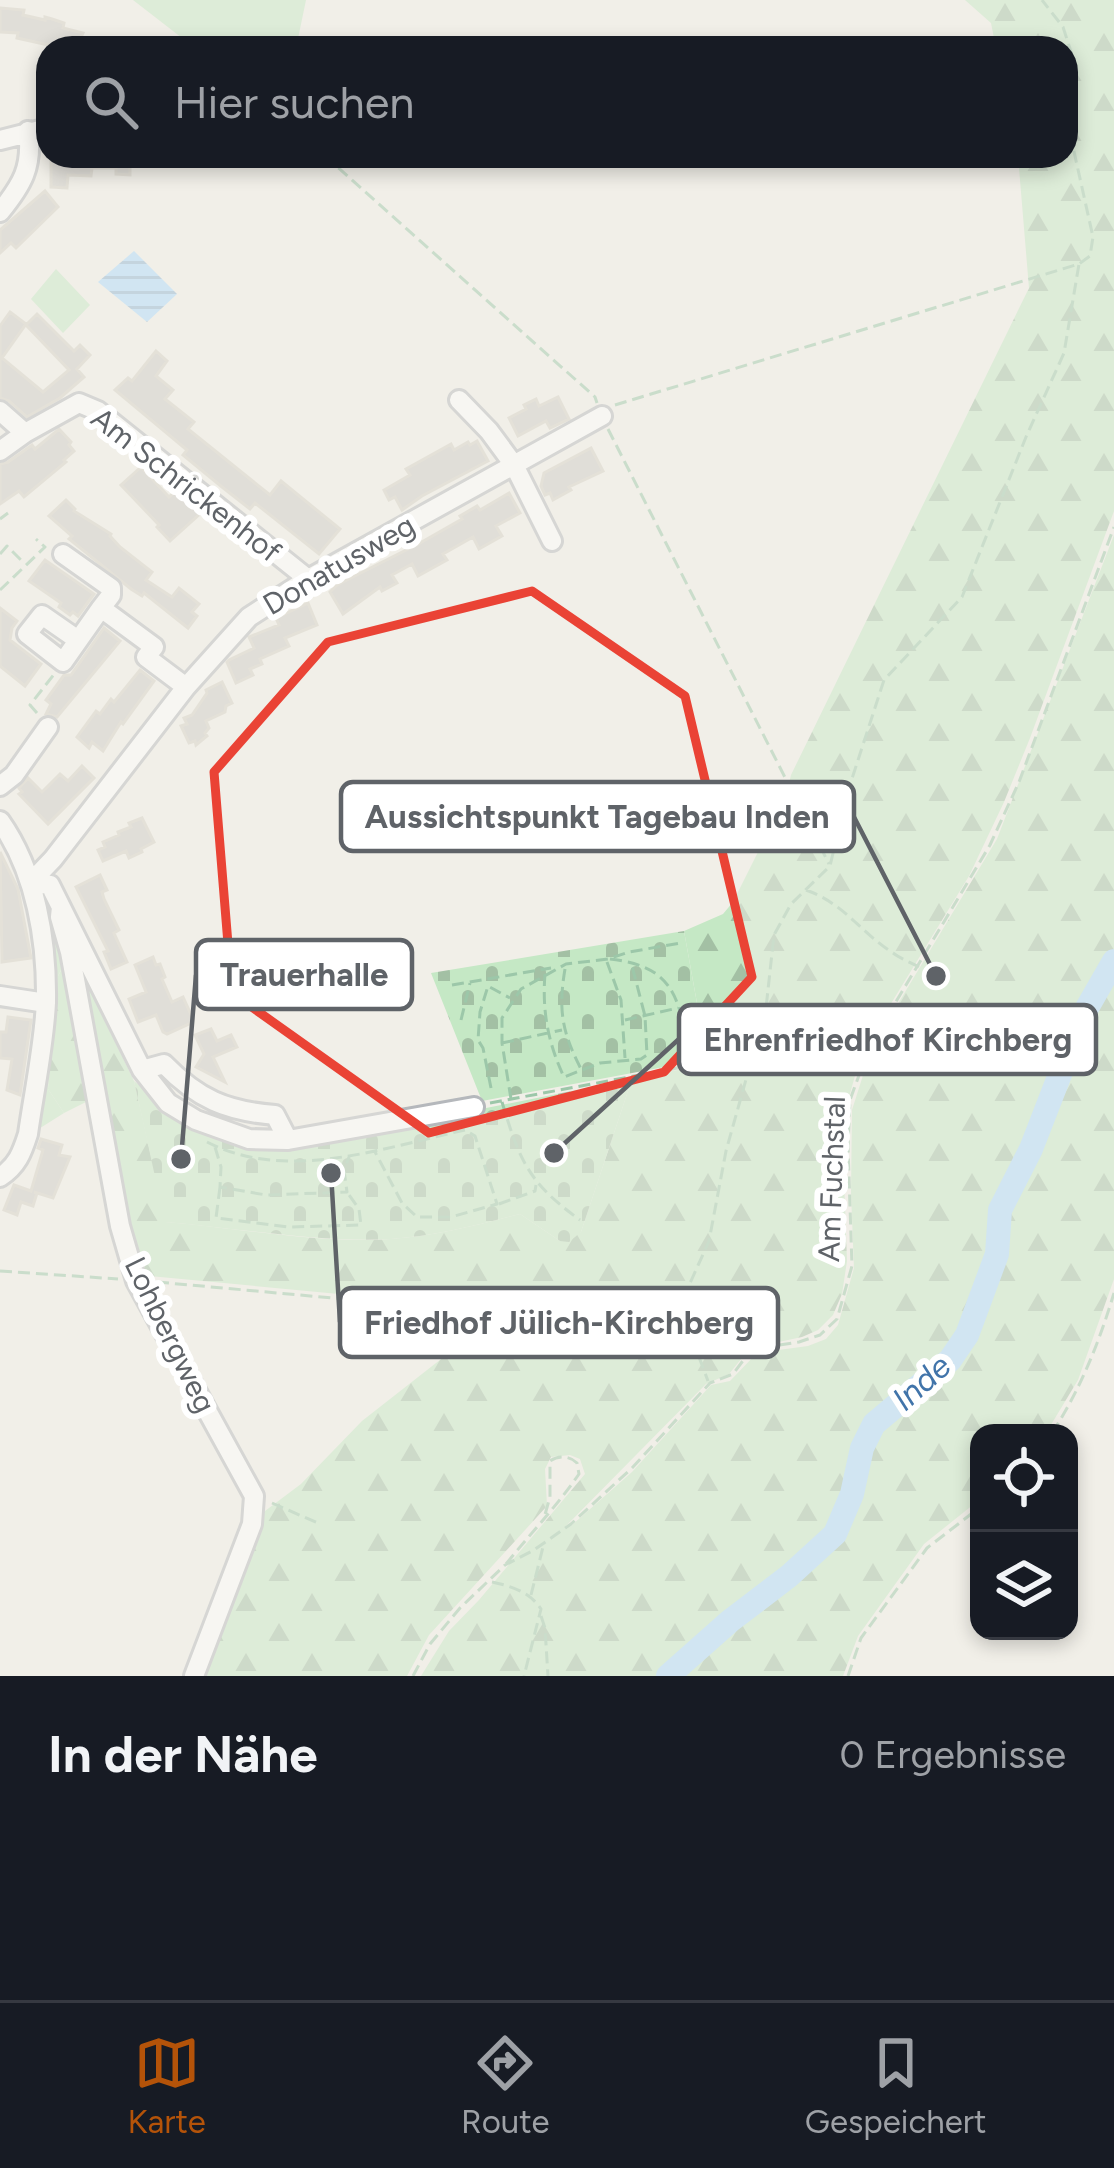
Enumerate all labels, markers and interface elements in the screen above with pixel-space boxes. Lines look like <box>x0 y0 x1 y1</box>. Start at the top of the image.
search box <box>36 36 1078 168</box>
icon: search <box>78 69 144 135</box>
text: Hier suchen <box>174 75 414 129</box>
street label: Am Schrickenhof <box>84 399 289 570</box>
street label: Donatusweg <box>256 506 421 623</box>
callout: Aussichtspunkt Tagebau Inden <box>341 782 854 851</box>
text: Aussichtspunkt Tagebau Inden <box>365 797 829 836</box>
callout: Trauerhalle <box>196 940 412 1009</box>
text: Trauerhalle <box>220 955 388 994</box>
callout: Ehrenfriedhof Kirchberg <box>679 1005 1096 1074</box>
text: Ehrenfriedhof Kirchberg <box>704 1020 1072 1059</box>
street label: Am Fuchstal <box>810 1095 853 1263</box>
street label: Lohbergweg <box>117 1251 224 1419</box>
callout: Friedhof Jülich-Kirchberg <box>340 1288 778 1357</box>
text: Friedhof Jülich-Kirchberg <box>364 1303 754 1342</box>
water label: Inde <box>884 1346 958 1419</box>
map controls <box>970 1424 1078 1640</box>
button: locate <box>970 1424 1078 1532</box>
button: layers <box>970 1532 1078 1640</box>
text: In der Nähe <box>48 1724 318 1785</box>
text: 0 Ergebnisse <box>840 1731 1066 1778</box>
tab: Karte <box>128 2030 206 2141</box>
tab: Route <box>461 2030 550 2141</box>
tab: Gespeichert <box>805 2030 986 2141</box>

